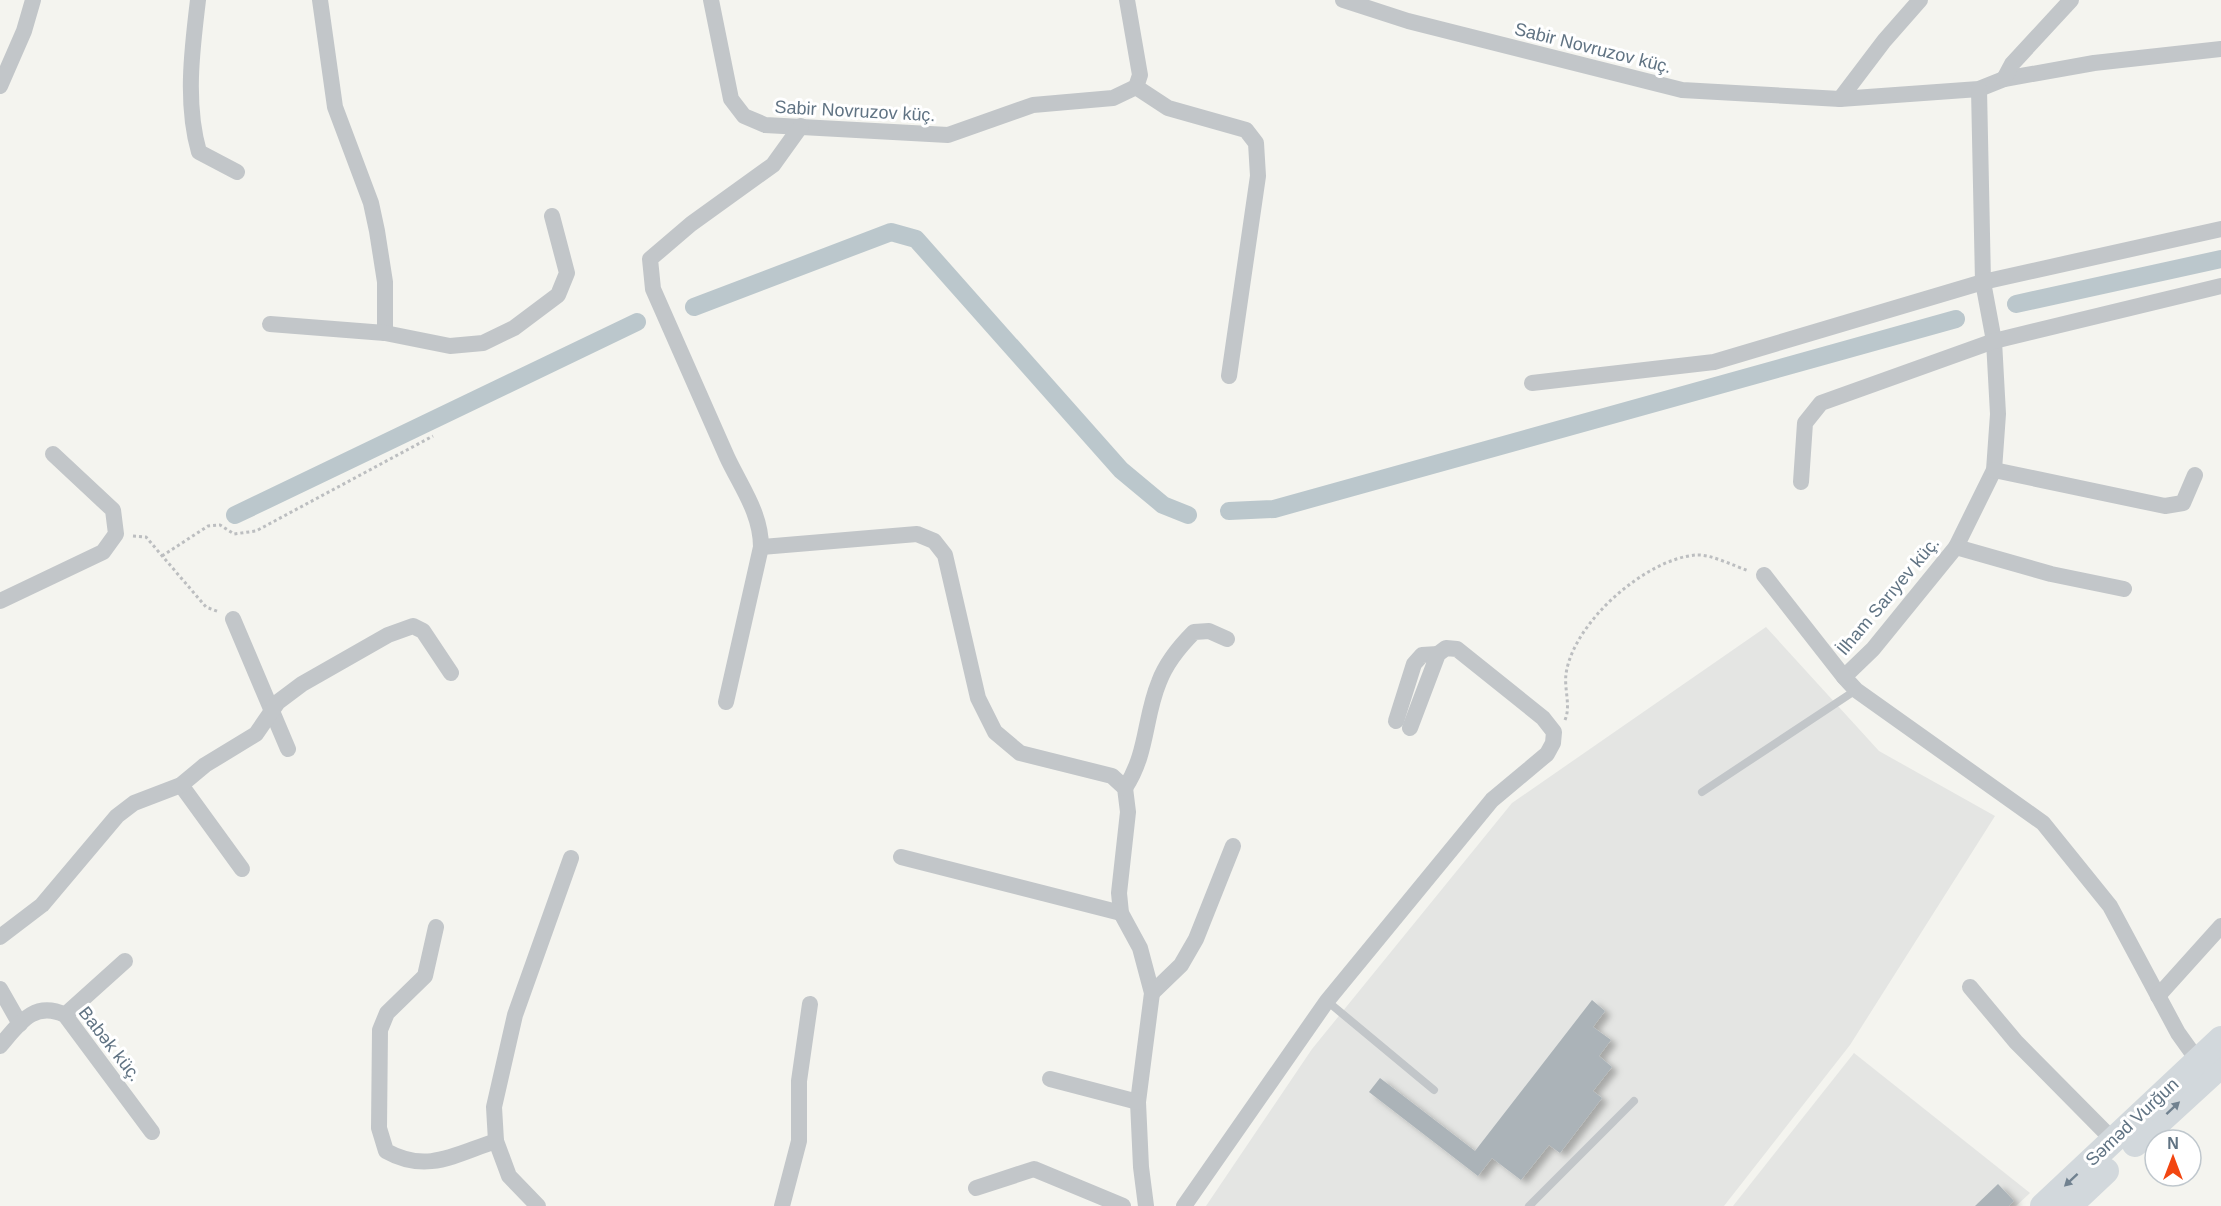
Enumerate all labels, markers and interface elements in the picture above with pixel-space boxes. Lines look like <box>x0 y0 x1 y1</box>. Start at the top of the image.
street label: Sabir Novruzov küç. <box>1512 19 1674 77</box>
street label: Sabir Novruzov küç. <box>774 97 936 125</box>
street label: İlham Sarıyev küç. <box>1833 533 1943 659</box>
street label: Babək küç. <box>75 1003 145 1085</box>
street label: Səməd Vurğun <box>2082 1074 2182 1170</box>
one-way arrow <box>2166 1102 2180 1116</box>
north arrow <box>2143 1128 2203 1188</box>
text: N <box>2167 1135 2179 1152</box>
one-way arrow <box>2064 1172 2078 1186</box>

